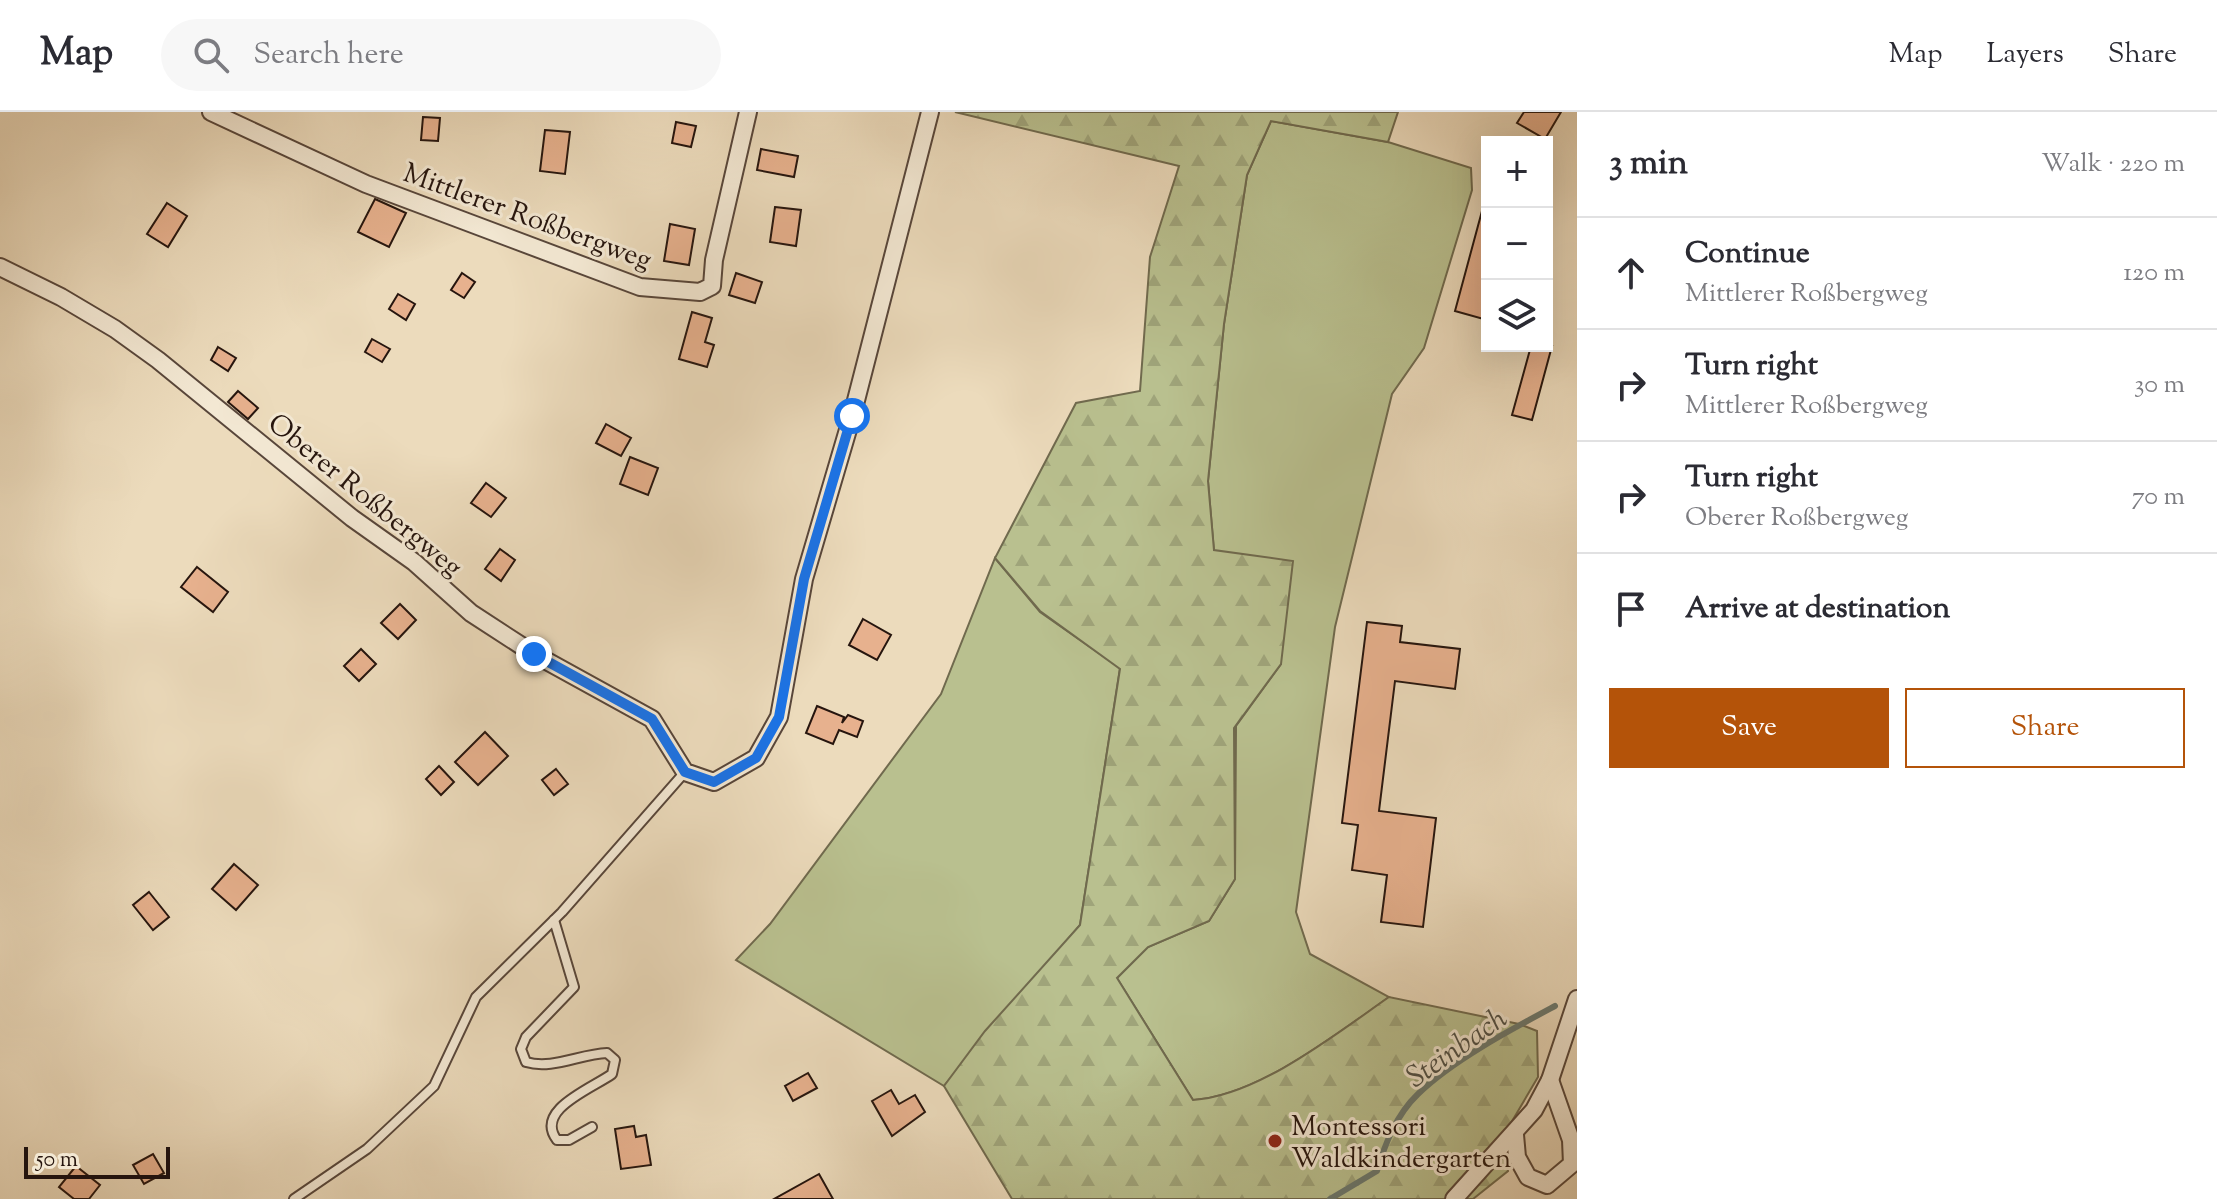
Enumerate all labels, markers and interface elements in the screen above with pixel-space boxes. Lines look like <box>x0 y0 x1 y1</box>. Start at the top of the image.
search box <box>161 19 721 91</box>
text: Map <box>40 28 113 82</box>
icon: search <box>189 33 233 77</box>
text: Search here <box>253 34 404 77</box>
text: Map <box>1889 35 1942 75</box>
text: Layers <box>1986 35 2064 75</box>
text: Share <box>2108 35 2177 75</box>
map controls <box>1481 136 1553 352</box>
button: + <box>1481 136 1553 208</box>
text: 3 min <box>1609 140 1688 189</box>
text: Walk · 220 m <box>2041 146 2185 183</box>
street label: Mittlerer Roßbergweg <box>397 154 657 281</box>
button: − <box>1481 208 1553 280</box>
text: Continue <box>1685 233 1810 276</box>
icon: ahead <box>1609 251 1653 295</box>
text: 120 m <box>2123 255 2185 292</box>
text: Mittlerer Roßbergweg <box>1685 276 1928 313</box>
button: layers <box>1481 280 1553 352</box>
text: Turn right <box>1685 345 1818 388</box>
icon: right <box>1609 363 1653 407</box>
text: 30 m <box>2134 367 2185 404</box>
text: Mittlerer Roßbergweg <box>1685 388 1928 425</box>
route start <box>834 398 870 434</box>
street label: Oberer Roßbergweg <box>258 405 470 588</box>
text: Turn right <box>1685 457 1818 500</box>
icon: right <box>1609 475 1653 519</box>
text: 70 m <box>2132 479 2185 516</box>
text: Oberer Roßbergweg <box>1685 500 1909 537</box>
icon: arrive <box>1609 587 1653 631</box>
text: Arrive at destination <box>1685 588 1950 631</box>
route end <box>516 636 552 672</box>
button: Save <box>1609 688 1889 768</box>
button: Share <box>1905 688 2185 768</box>
water label: Steinbach <box>1398 998 1517 1100</box>
place label: Montessori Waldkindergarten <box>1291 1108 1511 1180</box>
marker: Montessori Waldkindergarten <box>1266 1132 1284 1150</box>
scale bar <box>24 1143 170 1179</box>
text: 50 m <box>36 1145 78 1177</box>

